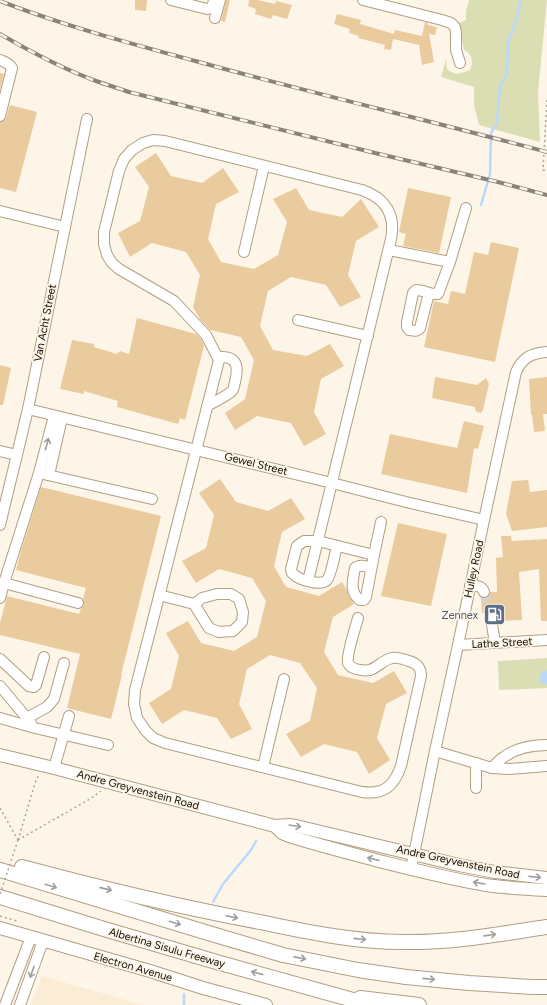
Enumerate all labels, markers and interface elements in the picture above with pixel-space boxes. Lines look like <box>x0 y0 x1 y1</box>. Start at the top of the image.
street label: Van Acht Street <box>31 283 59 363</box>
one-way arrow <box>43 438 51 451</box>
street label: Gewel Street <box>223 450 289 478</box>
street label: Hulley Road <box>462 539 486 599</box>
fuel station icon: Zennex <box>481 602 507 628</box>
place label: Zennex <box>441 609 479 622</box>
street label: Lathe Street <box>471 635 533 651</box>
street label: Andre Greyvenstein Road <box>76 767 200 813</box>
one-way arrow <box>288 822 301 830</box>
street label: Andre Greyvenstein Road <box>395 843 521 881</box>
one-way arrow <box>367 855 380 863</box>
one-way arrow <box>528 873 541 881</box>
one-way arrow <box>473 879 486 887</box>
one-way arrow <box>44 883 57 890</box>
one-way arrow <box>99 885 112 893</box>
one-way arrow <box>226 913 239 921</box>
one-way arrow <box>168 920 181 927</box>
street label: Albertina Sisulu Freeway <box>107 925 227 971</box>
one-way arrow <box>483 931 496 939</box>
one-way arrow <box>353 936 366 943</box>
street label: Electron Avenue <box>92 950 174 984</box>
one-way arrow <box>293 955 306 963</box>
one-way arrow <box>27 965 35 977</box>
one-way arrow <box>251 969 264 976</box>
one-way arrow <box>422 975 435 983</box>

